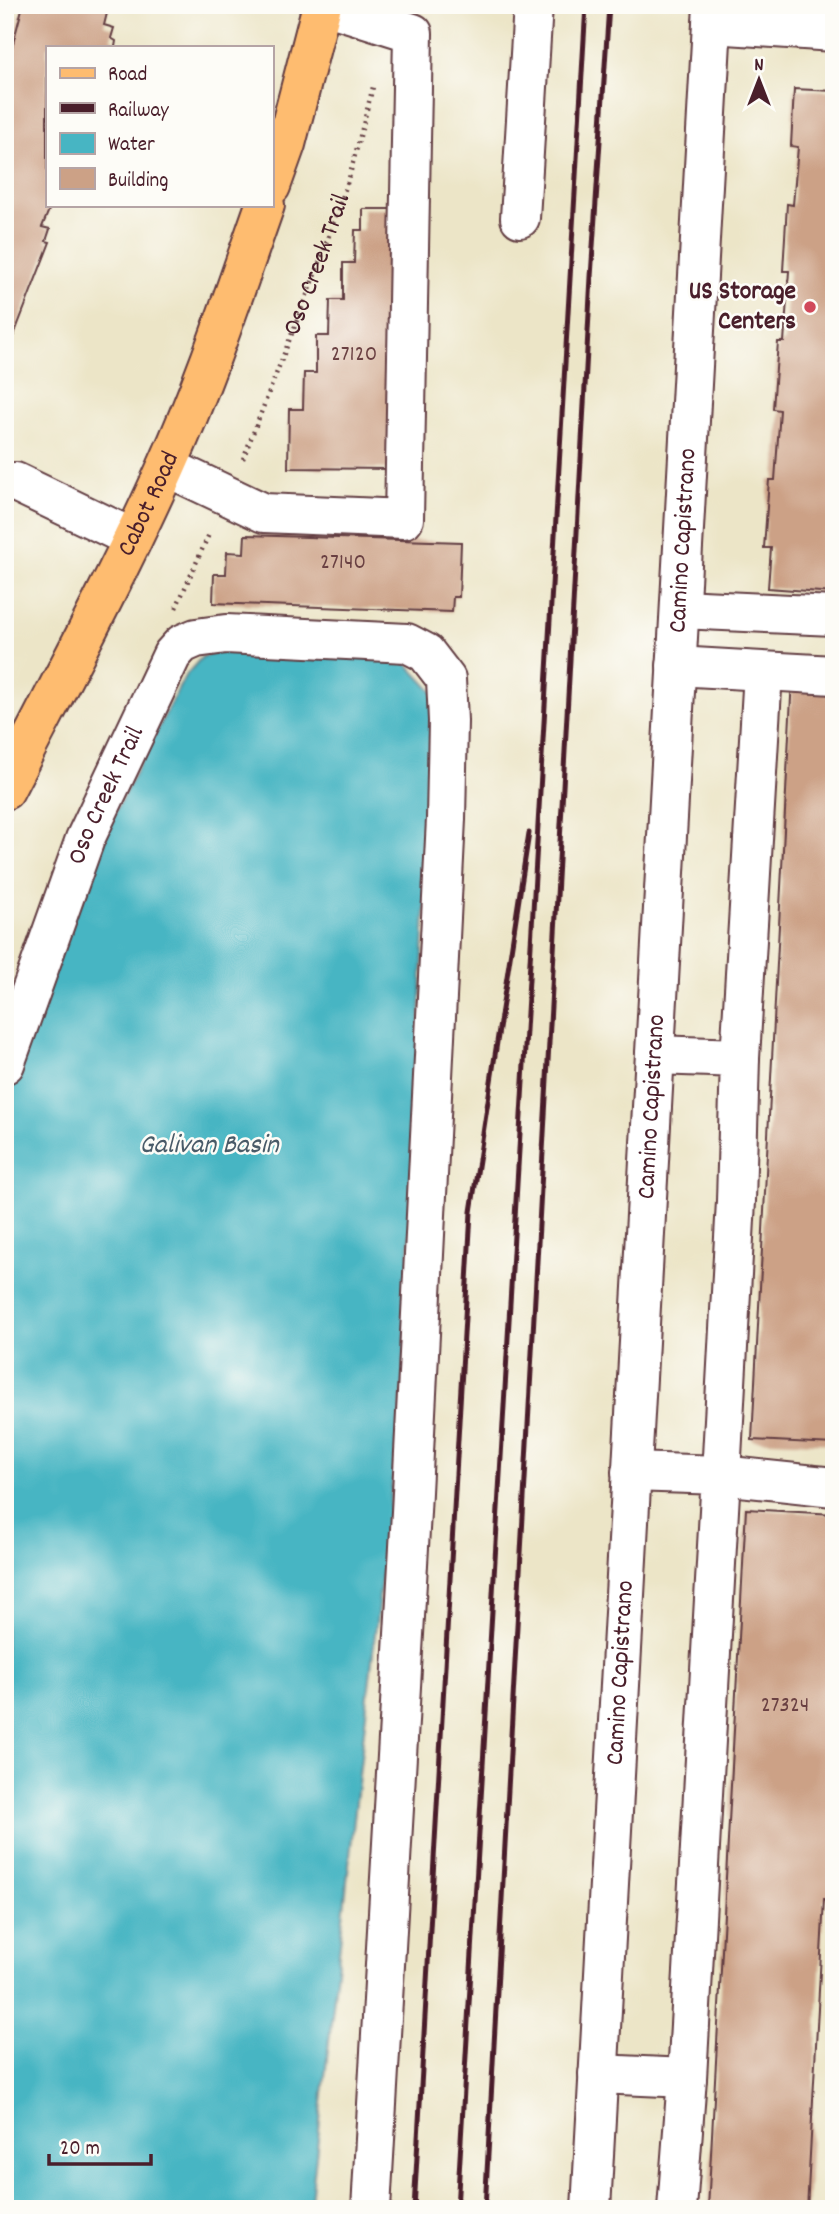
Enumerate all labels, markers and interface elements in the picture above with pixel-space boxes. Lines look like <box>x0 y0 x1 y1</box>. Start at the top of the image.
legend <box>46 46 273 206</box>
north arrow <box>724 46 794 116</box>
text: N <box>754 53 764 80</box>
text: Road <box>108 61 147 91</box>
text: Railway <box>108 97 169 127</box>
text: Water <box>108 131 155 161</box>
text: Building <box>108 167 168 197</box>
street label: Oso Creek Trail <box>274 189 361 341</box>
place label: US Storage Centers <box>689 274 796 341</box>
marker: US Storage Centers <box>802 299 818 315</box>
house number: 27120 <box>331 339 377 372</box>
street label: Cabot Road <box>108 446 189 563</box>
street label: Camino Capistrano <box>660 447 707 634</box>
house number: 27140 <box>320 547 366 580</box>
street label: Oso Creek Trail <box>59 720 154 870</box>
street label: Camino Capistrano <box>628 1013 676 1200</box>
water label: Galivan Basin <box>139 1127 280 1167</box>
street label: Camino Capistrano <box>597 1579 644 1766</box>
house number: 27324 <box>761 1690 809 1723</box>
scale bar <box>49 2123 150 2167</box>
text: 20 m <box>60 2135 100 2165</box>

